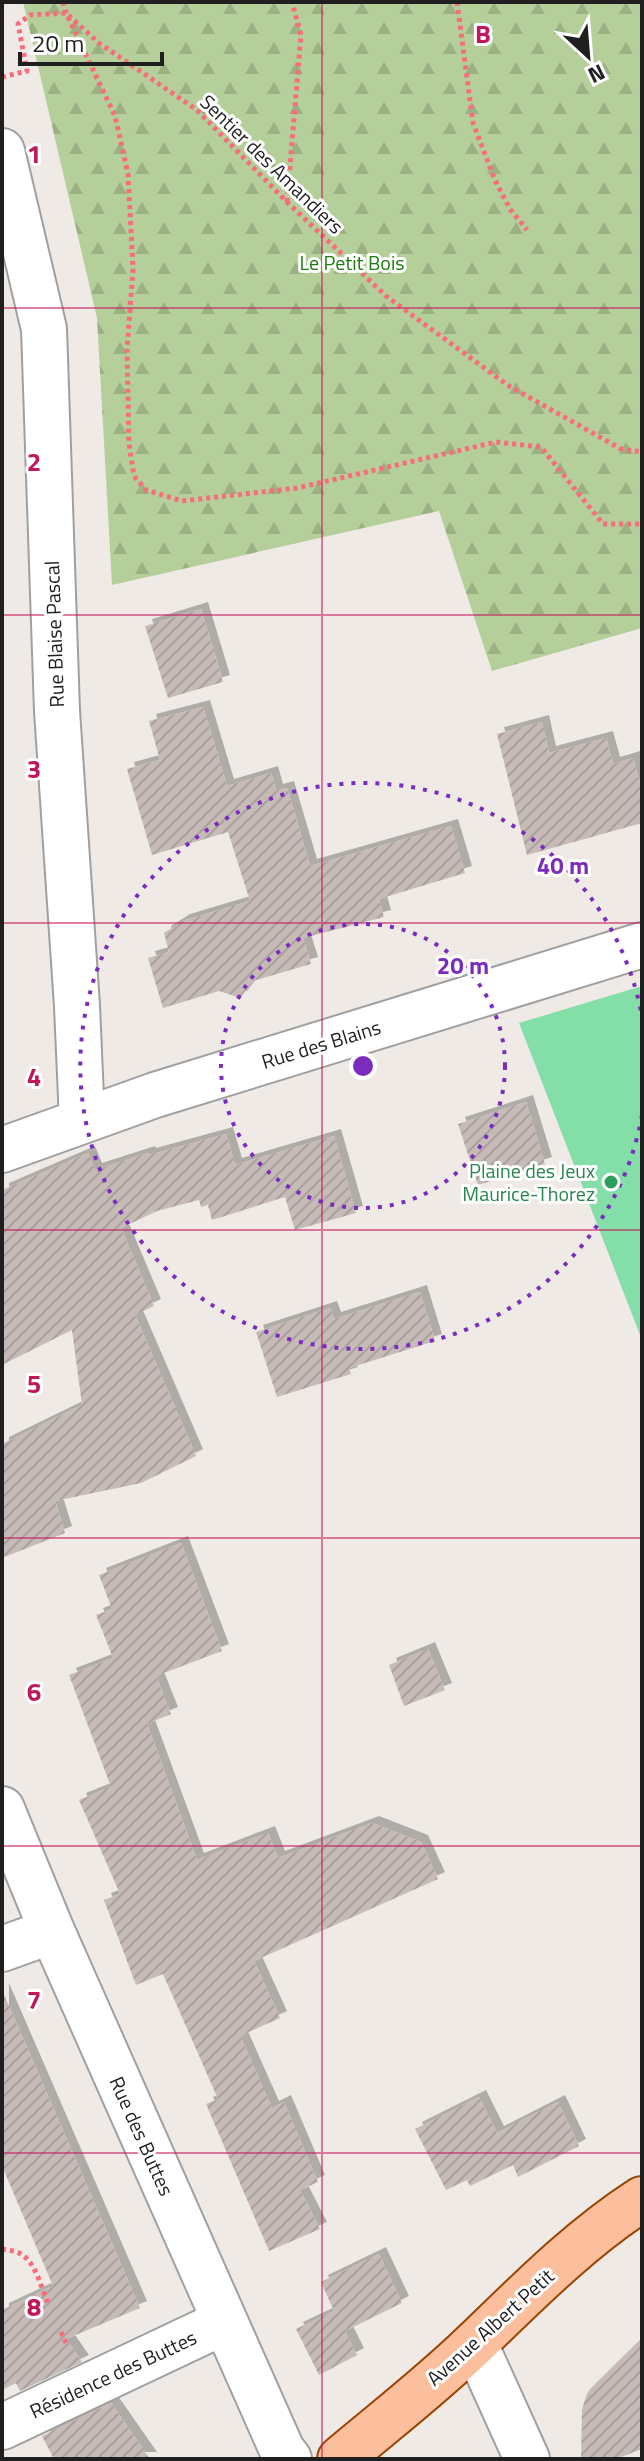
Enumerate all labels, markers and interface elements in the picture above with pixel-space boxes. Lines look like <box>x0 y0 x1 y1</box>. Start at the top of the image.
text: B <box>475 14 491 53</box>
scale bar <box>20 16 162 66</box>
north arrow <box>548 16 628 96</box>
text: 20 m <box>32 25 84 61</box>
text: N <box>582 55 611 93</box>
street label: Sentier des Amandiers <box>193 87 351 241</box>
text: 1 <box>27 134 41 173</box>
park label: Le Petit Bois <box>299 247 405 278</box>
text: 2 <box>27 442 41 481</box>
street label: Rue Blaise Pascal <box>36 560 72 708</box>
text: 3 <box>27 749 41 788</box>
text: 40 m <box>537 847 589 883</box>
text: 20 m <box>437 947 489 983</box>
street label: Rue des Blains <box>258 1011 384 1077</box>
centre of rings <box>349 1052 377 1080</box>
text: 4 <box>27 1057 41 1096</box>
place label: Plaine des Jeux Maurice-Thorez <box>462 1155 595 1209</box>
marker: Plaine des Jeux Maurice-Thorez <box>602 1173 620 1191</box>
text: 5 <box>27 1364 41 1403</box>
text: 6 <box>27 1672 41 1711</box>
text: 7 <box>27 1980 41 2019</box>
street label: Rue des Buttes <box>102 2071 182 2201</box>
street label: Avenue Albert Petit <box>419 2261 561 2393</box>
text: 8 <box>27 2287 41 2326</box>
street label: Résidence des Buttes <box>24 2322 202 2426</box>

